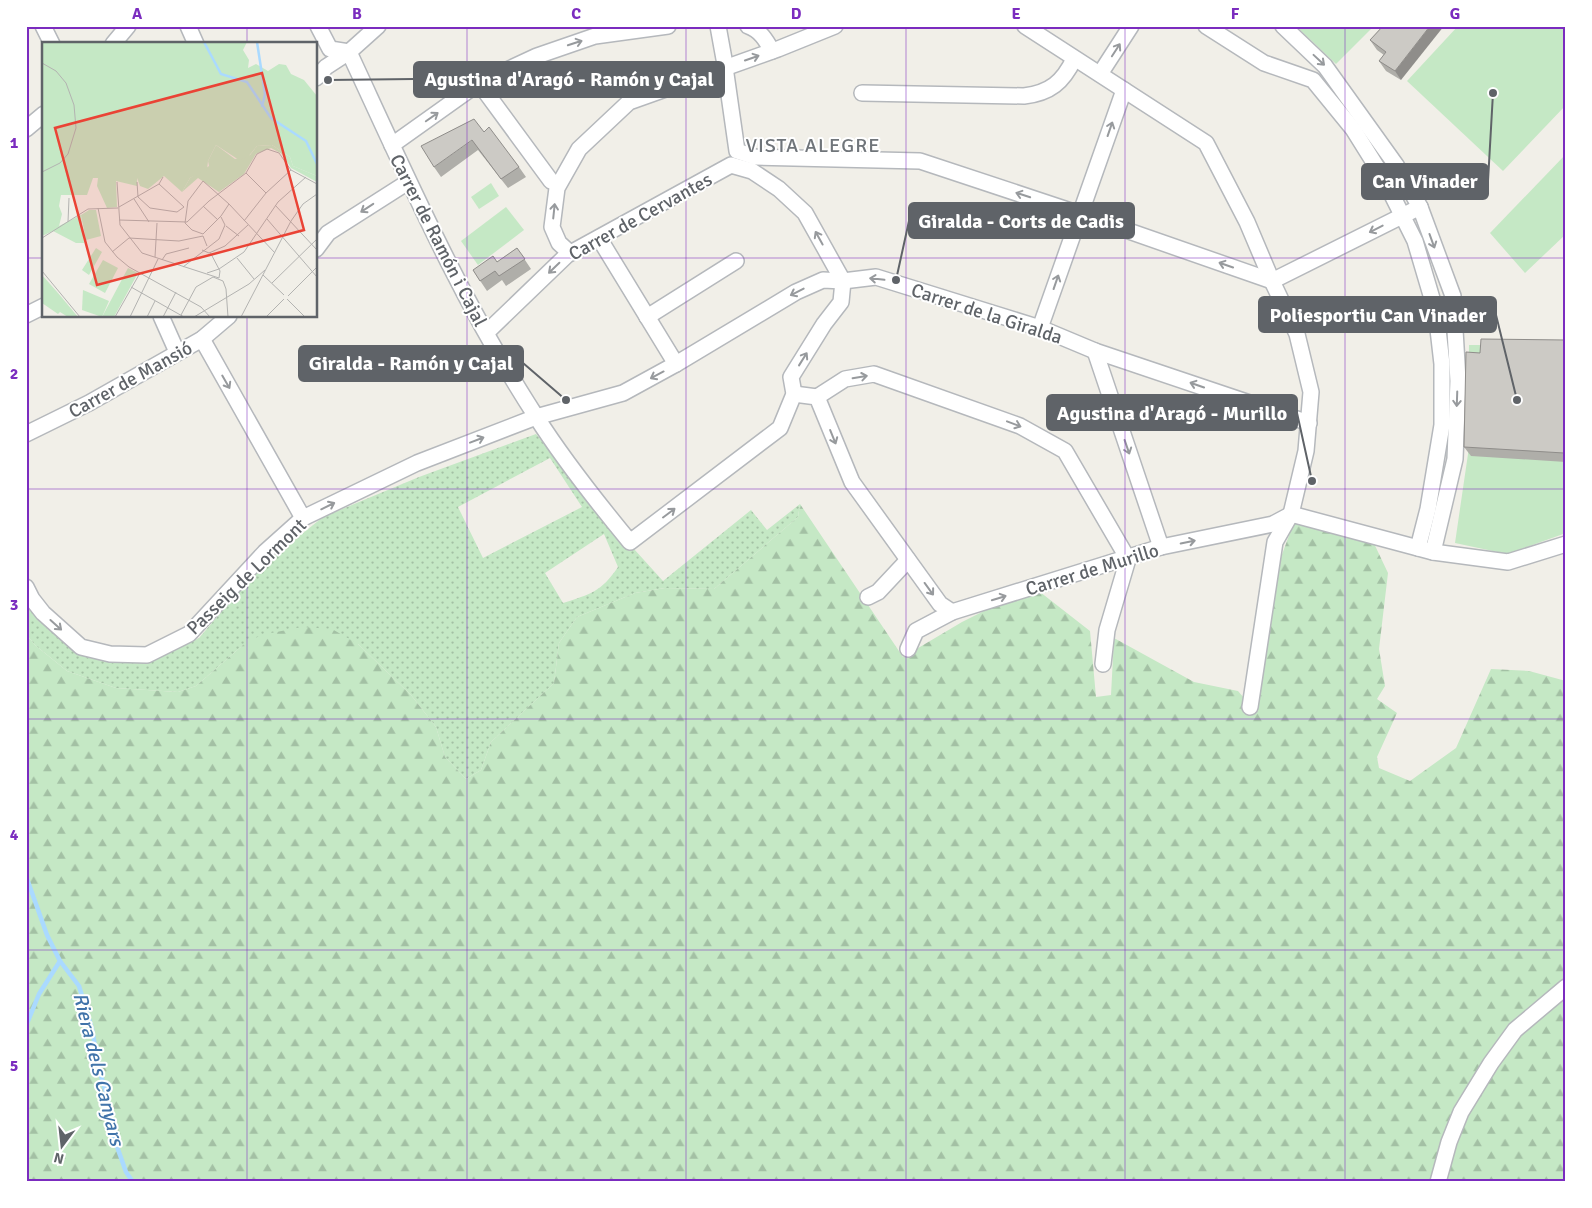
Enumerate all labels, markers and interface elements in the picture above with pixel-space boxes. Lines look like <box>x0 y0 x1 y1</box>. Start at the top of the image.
text: A <box>132 4 143 24</box>
text: B <box>352 4 362 24</box>
text: C <box>571 4 581 24</box>
text: D <box>791 4 802 24</box>
text: E <box>1011 4 1021 24</box>
text: F <box>1231 4 1240 24</box>
text: G <box>1450 4 1460 24</box>
one-way arrow <box>567 38 583 47</box>
inset map <box>42 42 318 318</box>
one-way arrow <box>1110 43 1121 57</box>
one-way arrow <box>744 52 760 62</box>
one-way arrow <box>1312 54 1325 66</box>
callout: Agustina d'Aragó - Ramón y Cajal <box>414 62 724 97</box>
text: Agustina d'Aragó - Ramón y Cajal <box>424 67 714 92</box>
one-way arrow <box>424 112 438 122</box>
one-way arrow <box>1106 122 1115 137</box>
text: 1 <box>10 133 19 153</box>
district label: VISTA ALEGRE <box>745 133 881 158</box>
street label: Carrer de Ramón i Cajal <box>384 150 492 331</box>
callout: Can Vinader <box>1362 164 1488 199</box>
street label: Carrer de Cervantes <box>565 168 716 266</box>
text: Can Vinader <box>1372 169 1478 194</box>
one-way arrow <box>1015 190 1031 199</box>
one-way arrow <box>360 203 374 213</box>
one-way arrow <box>549 203 559 219</box>
callout: Giralda - Corts de Cadis <box>909 203 1134 238</box>
text: Giralda - Corts de Cadis <box>918 209 1124 234</box>
one-way arrow <box>1369 224 1384 234</box>
one-way arrow <box>814 232 824 246</box>
one-way arrow <box>1428 232 1437 248</box>
one-way arrow <box>1219 260 1234 269</box>
one-way arrow <box>547 262 560 274</box>
one-way arrow <box>869 274 885 284</box>
one-way arrow <box>1052 275 1062 291</box>
street label: Carrer de la Giralda <box>908 278 1065 350</box>
one-way arrow <box>789 287 804 297</box>
callout: Poliesportiu Can Vinader <box>1259 297 1496 332</box>
text: Poliesportiu Can Vinader <box>1270 303 1486 328</box>
street label: Carrer de Mansió <box>64 336 197 424</box>
callout: Giralda - Ramón y Cajal <box>299 346 523 381</box>
text: Giralda - Ramón y Cajal <box>309 351 513 376</box>
one-way arrow <box>798 352 808 366</box>
text: 2 <box>10 364 18 384</box>
one-way arrow <box>650 370 664 380</box>
one-way arrow <box>852 371 868 381</box>
one-way arrow <box>222 374 232 388</box>
one-way arrow <box>1189 380 1205 390</box>
one-way arrow <box>1453 391 1462 407</box>
callout: Agustina d'Aragó - Murillo <box>1047 395 1297 430</box>
text: Agustina d'Aragó - Murillo <box>1057 401 1287 426</box>
one-way arrow <box>1006 420 1021 429</box>
one-way arrow <box>829 429 839 444</box>
one-way arrow <box>469 435 484 444</box>
one-way arrow <box>1123 439 1132 454</box>
one-way arrow <box>320 501 335 510</box>
one-way arrow <box>662 507 675 518</box>
street label: Passeig de Lormont <box>182 513 312 640</box>
one-way arrow <box>1179 537 1195 546</box>
street label: Carrer de Murillo <box>1023 538 1162 602</box>
one-way arrow <box>924 582 934 596</box>
one-way arrow <box>990 592 1006 602</box>
text: 3 <box>10 595 18 615</box>
one-way arrow <box>50 619 63 631</box>
text: 4 <box>10 825 19 845</box>
water label: Riera dels Canyars <box>67 990 130 1150</box>
text: 5 <box>10 1056 18 1076</box>
north arrow <box>38 1120 88 1170</box>
text: N <box>52 1149 66 1168</box>

